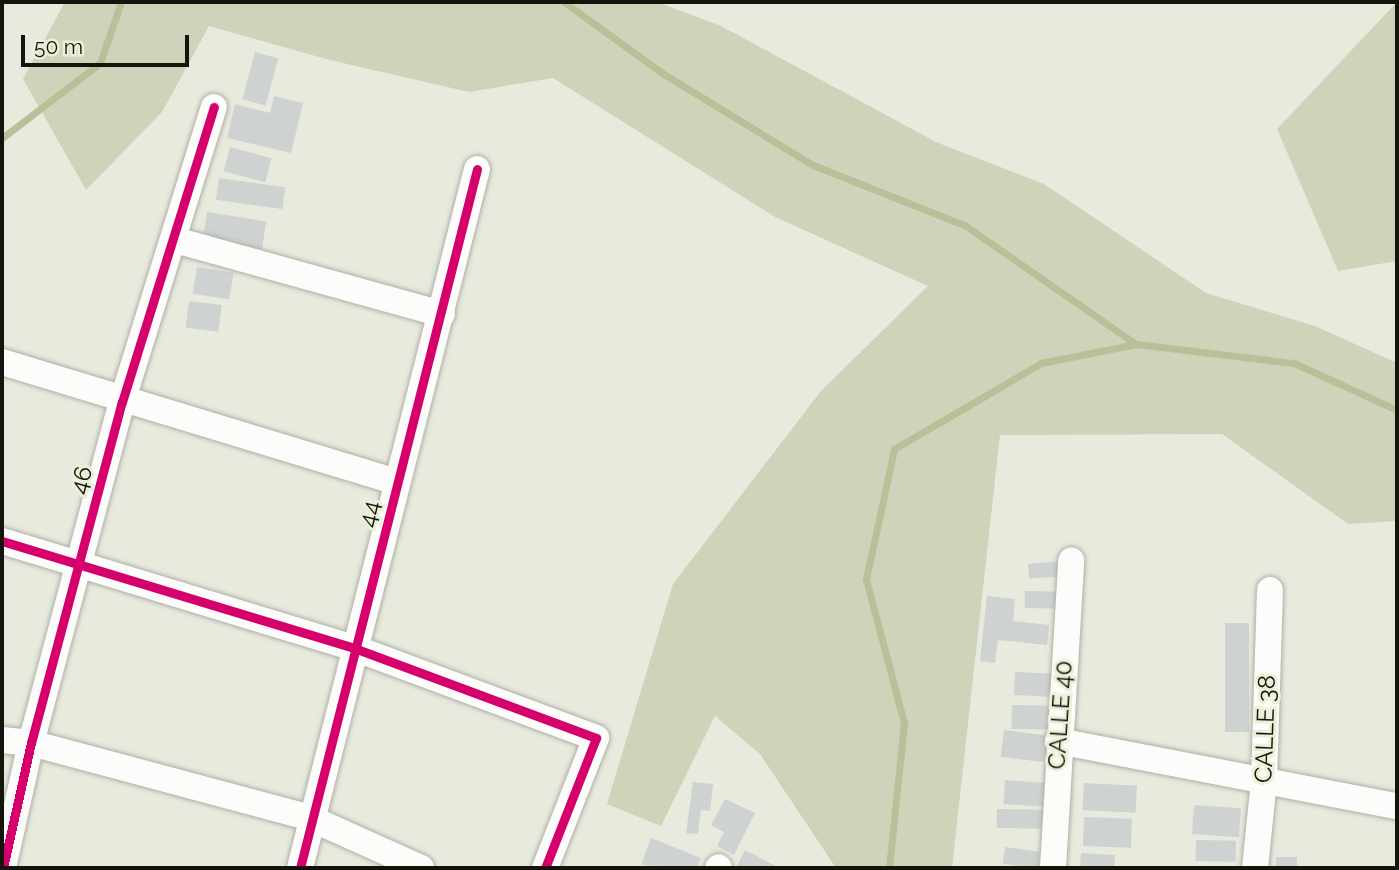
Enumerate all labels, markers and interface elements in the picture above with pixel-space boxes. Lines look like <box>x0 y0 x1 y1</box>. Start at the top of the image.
scale bar <box>24 21 192 65</box>
text: 50 m <box>34 34 83 59</box>
street label: 46 <box>64 463 98 497</box>
street label: 44 <box>352 498 386 530</box>
street label: CALLE 40 <box>1042 660 1078 770</box>
street label: CALLE 38 <box>1249 674 1281 784</box>

